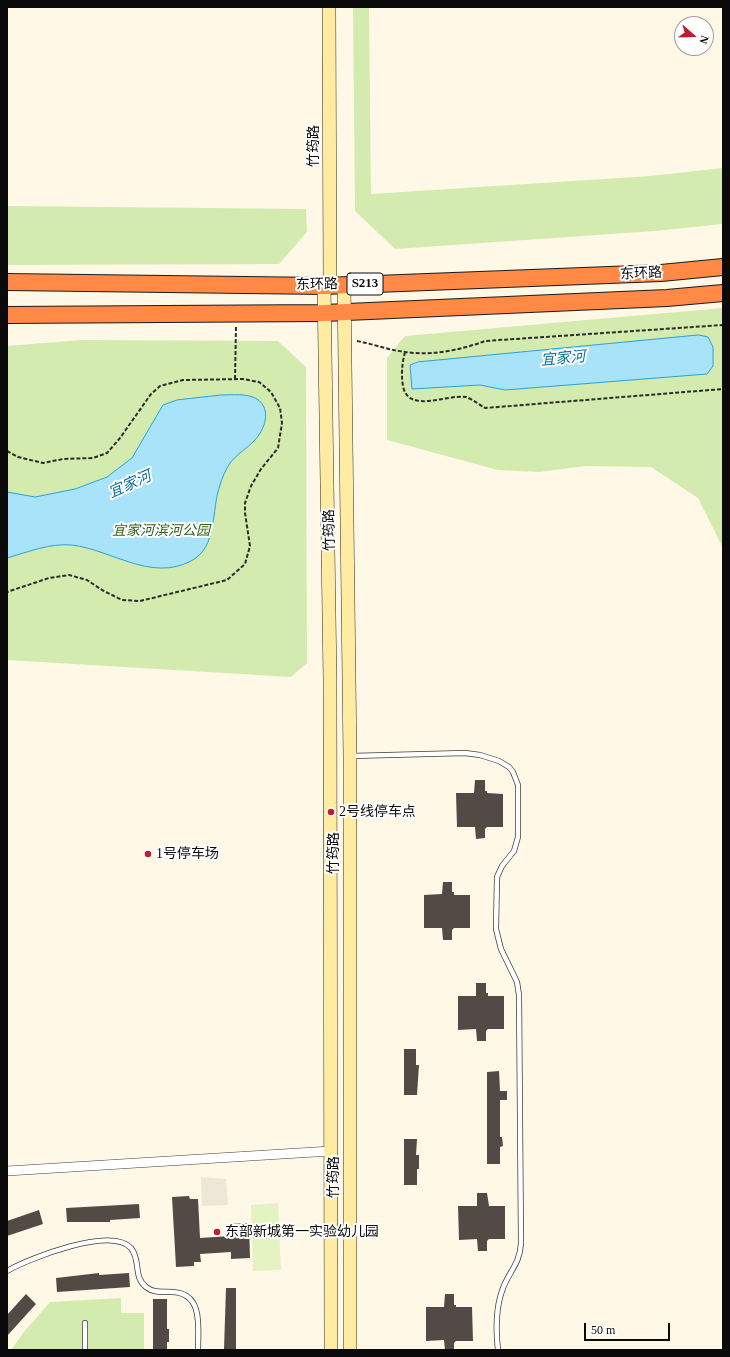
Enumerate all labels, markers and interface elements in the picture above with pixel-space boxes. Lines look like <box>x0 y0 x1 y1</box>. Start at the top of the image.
north arrow <box>674 16 714 56</box>
text: N <box>697 34 711 46</box>
street label: 竹筠路 <box>306 125 322 167</box>
street label: 东环路 <box>620 265 662 283</box>
road number: S213 <box>347 273 383 295</box>
street label: 东环路 <box>296 276 338 294</box>
water label: 宜家河 <box>540 348 586 370</box>
water label: 宜家河 <box>106 468 154 502</box>
street label: 竹筠路 <box>321 509 339 551</box>
park label: 宜家河滨河公园 <box>112 523 210 539</box>
place label: 2号线停车点 <box>339 804 416 820</box>
marker: 2号线停车点 <box>326 807 336 817</box>
street label: 竹筠路 <box>326 832 342 874</box>
place label: 1号停车场 <box>156 846 219 862</box>
marker: 1号停车场 <box>143 849 153 859</box>
street label: 竹筠路 <box>326 1156 342 1198</box>
place label: 东部新城第一实验幼儿园 <box>225 1224 379 1240</box>
marker: 东部新城第一实验幼儿园 <box>212 1227 222 1237</box>
scale bar <box>586 1315 672 1341</box>
text: 50 m <box>591 1323 615 1337</box>

